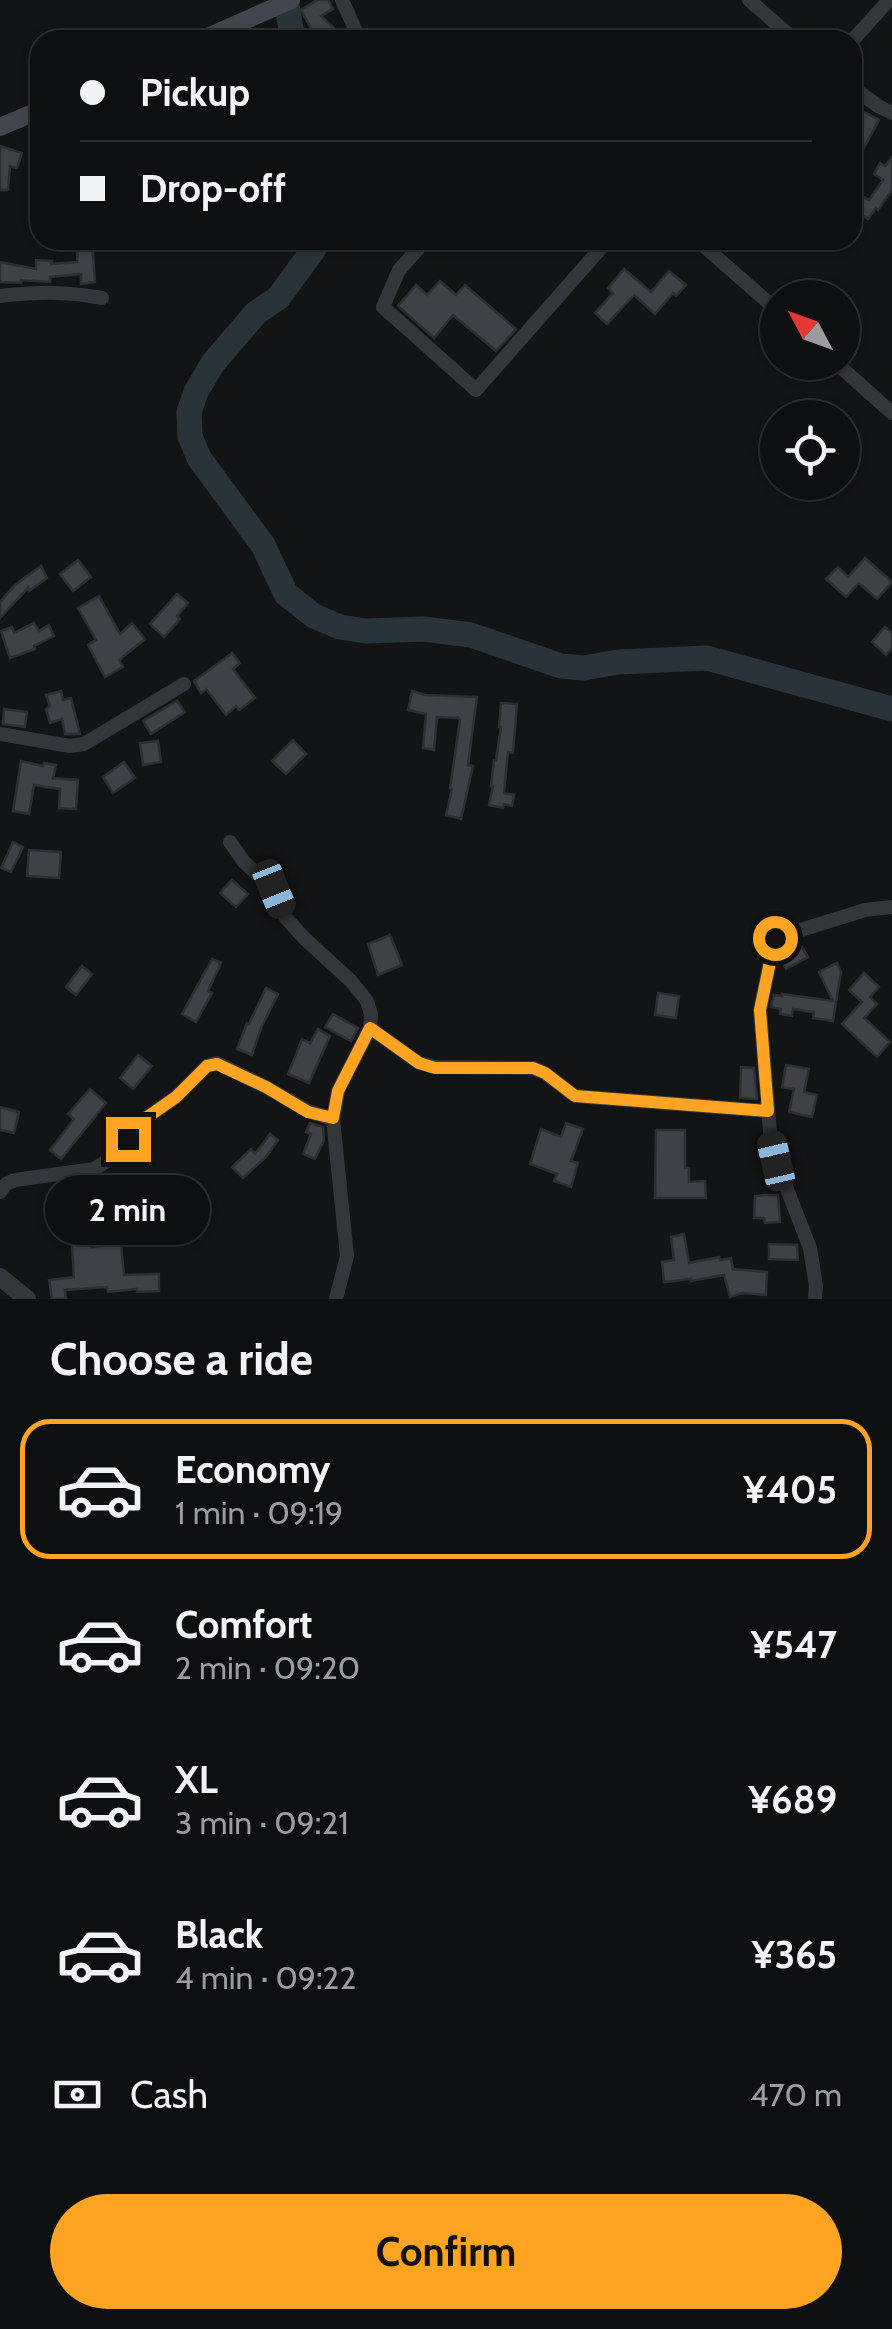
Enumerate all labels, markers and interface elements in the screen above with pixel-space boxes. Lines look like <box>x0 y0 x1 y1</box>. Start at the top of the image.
text: Pickup <box>140 69 250 116</box>
text: Drop-off <box>140 165 286 212</box>
north arrow <box>760 280 860 380</box>
map controls <box>760 280 860 500</box>
button: locate <box>760 400 860 500</box>
car <box>249 856 299 922</box>
route start <box>753 916 798 961</box>
route end <box>106 1117 151 1162</box>
car <box>755 1128 797 1194</box>
callout: 2 min <box>46 1174 210 1244</box>
text: 2 min <box>89 1190 166 1229</box>
text: Choose a ride <box>50 1332 313 1386</box>
icon: car <box>55 1444 145 1534</box>
text: Economy <box>175 1446 330 1493</box>
text: ¥405 <box>743 1466 837 1513</box>
text: 1 min · 09:19 <box>175 1493 343 1532</box>
icon: car <box>55 1599 145 1689</box>
text: Comfort <box>175 1601 312 1648</box>
text: ¥547 <box>751 1621 837 1668</box>
text: 2 min · 09:20 <box>175 1648 360 1687</box>
icon: car <box>55 1754 145 1844</box>
text: XL <box>175 1756 218 1803</box>
text: ¥689 <box>748 1776 837 1823</box>
text: 3 min · 09:21 <box>175 1803 349 1842</box>
icon: car <box>55 1909 145 1999</box>
text: Black <box>175 1911 263 1958</box>
text: ¥365 <box>752 1931 837 1978</box>
text: 4 min · 09:22 <box>175 1958 356 1997</box>
icon: cash <box>50 2067 105 2122</box>
text: Cash <box>130 2071 208 2118</box>
text: 470 m <box>750 2075 842 2114</box>
button: Confirm <box>50 2194 842 2309</box>

